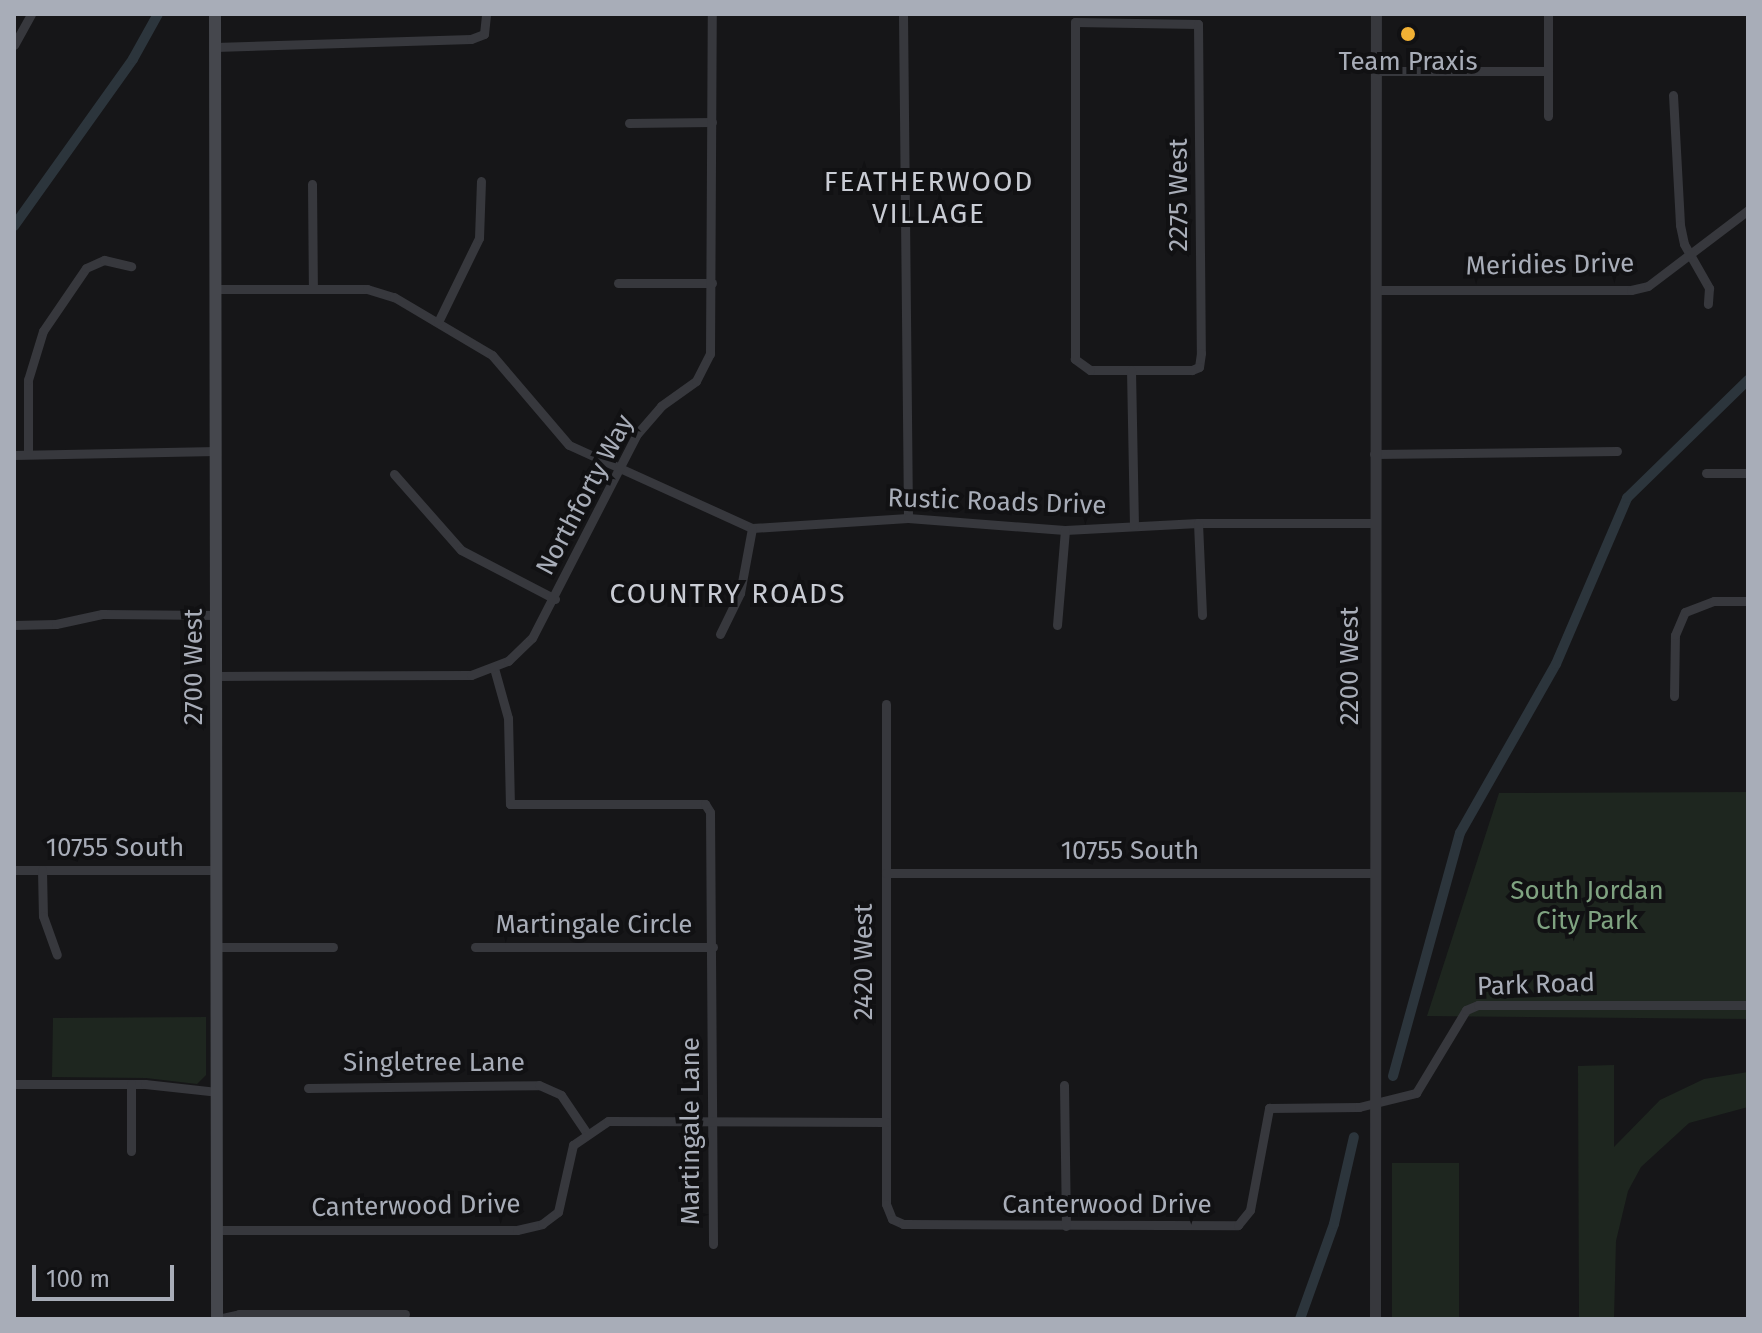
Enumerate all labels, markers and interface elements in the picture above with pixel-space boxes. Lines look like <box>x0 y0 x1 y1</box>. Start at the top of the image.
marker: Team Praxis <box>1399 25 1417 43</box>
place label: Team Praxis <box>1338 46 1478 78</box>
street label: 2275 West <box>1163 138 1195 252</box>
district label: FEATHERWOOD VILLAGE <box>824 165 1034 231</box>
street label: Meridies Drive <box>1465 248 1635 282</box>
street label: Northforty Way <box>530 409 640 581</box>
street label: Rustic Roads Drive <box>887 483 1107 521</box>
district label: COUNTRY ROADS <box>610 577 846 611</box>
street label: 2200 West <box>1334 607 1366 725</box>
street label: 2700 West <box>178 609 210 725</box>
street label: 10755 South <box>46 832 184 864</box>
street label: 10755 South <box>1061 835 1199 867</box>
park label: South Jordan City Park <box>1510 875 1664 936</box>
street label: 2420 West <box>848 904 880 1020</box>
street label: Martingale Circle <box>495 909 693 941</box>
street label: Park Road <box>1476 967 1596 1003</box>
street label: Martingale Lane <box>675 1037 707 1225</box>
street label: Singletree Lane <box>343 1047 525 1079</box>
street label: Canterwood Drive <box>311 1189 521 1223</box>
street label: Canterwood Drive <box>1002 1189 1212 1221</box>
scale bar <box>36 1249 178 1299</box>
text: 100 m <box>46 1265 110 1293</box>

